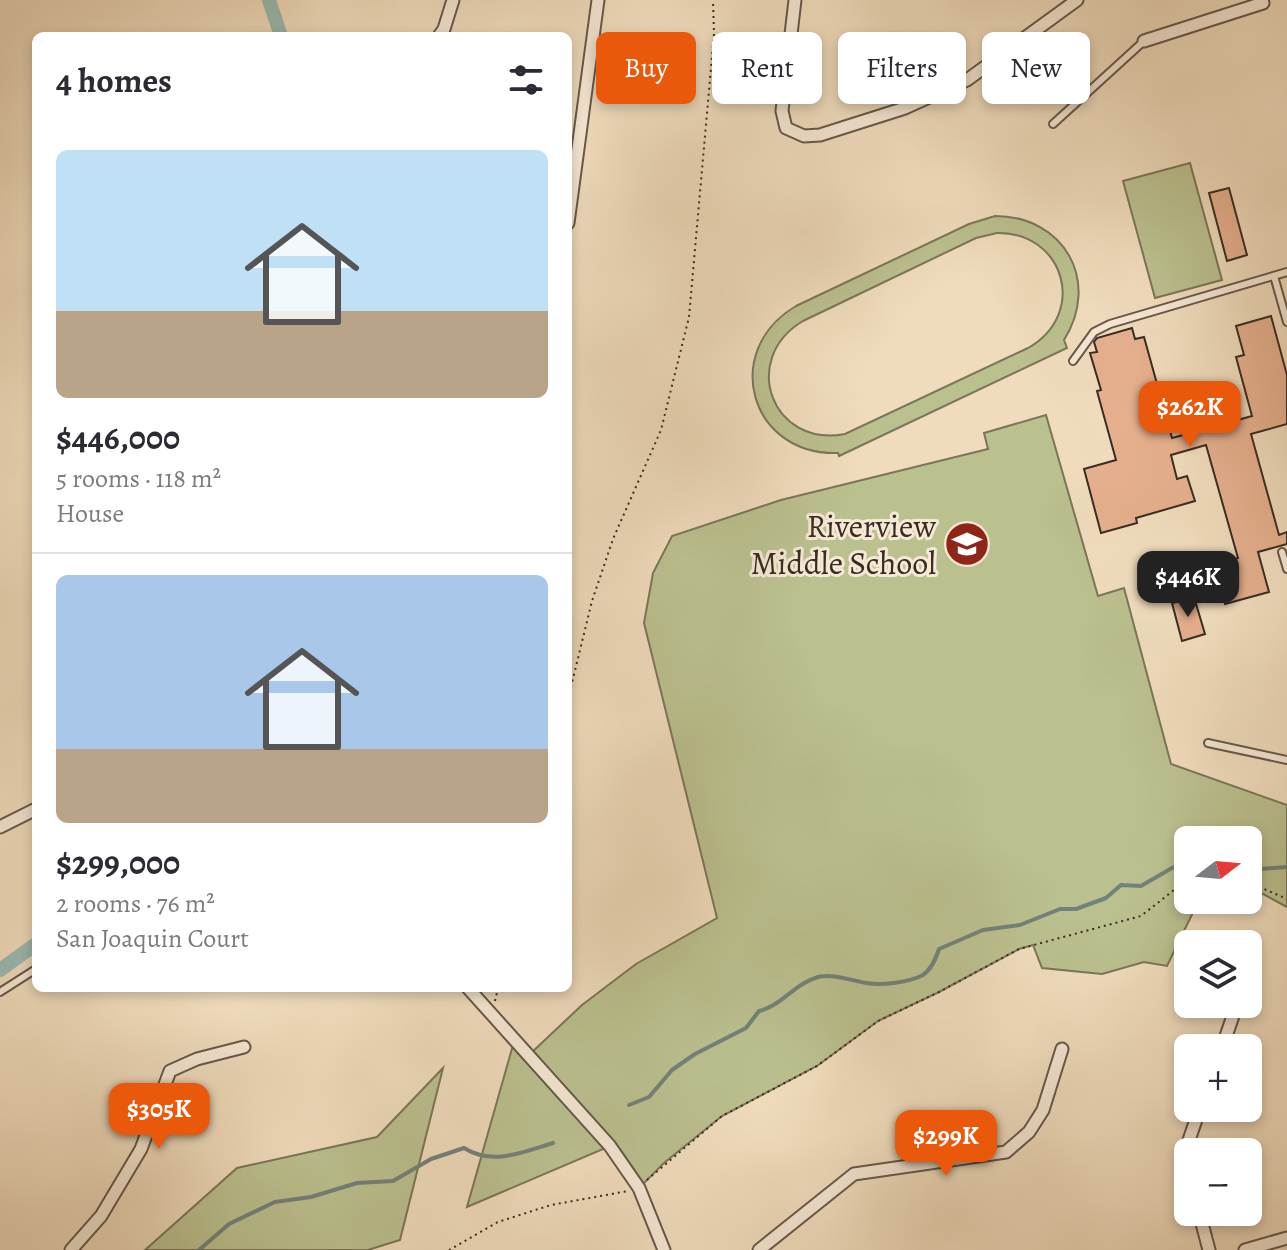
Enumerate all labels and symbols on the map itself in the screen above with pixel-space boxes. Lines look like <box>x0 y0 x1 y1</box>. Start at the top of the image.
pin: $262K <box>1134 381 1246 449</box>
place label: Riverview Middle School <box>751 504 936 585</box>
school or university icon: Riverview Middle School <box>943 520 991 568</box>
pin: $446K <box>1132 551 1244 619</box>
north arrow <box>1174 826 1262 914</box>
pin: $305K <box>103 1083 215 1151</box>
pin: $299K <box>890 1110 1002 1178</box>

